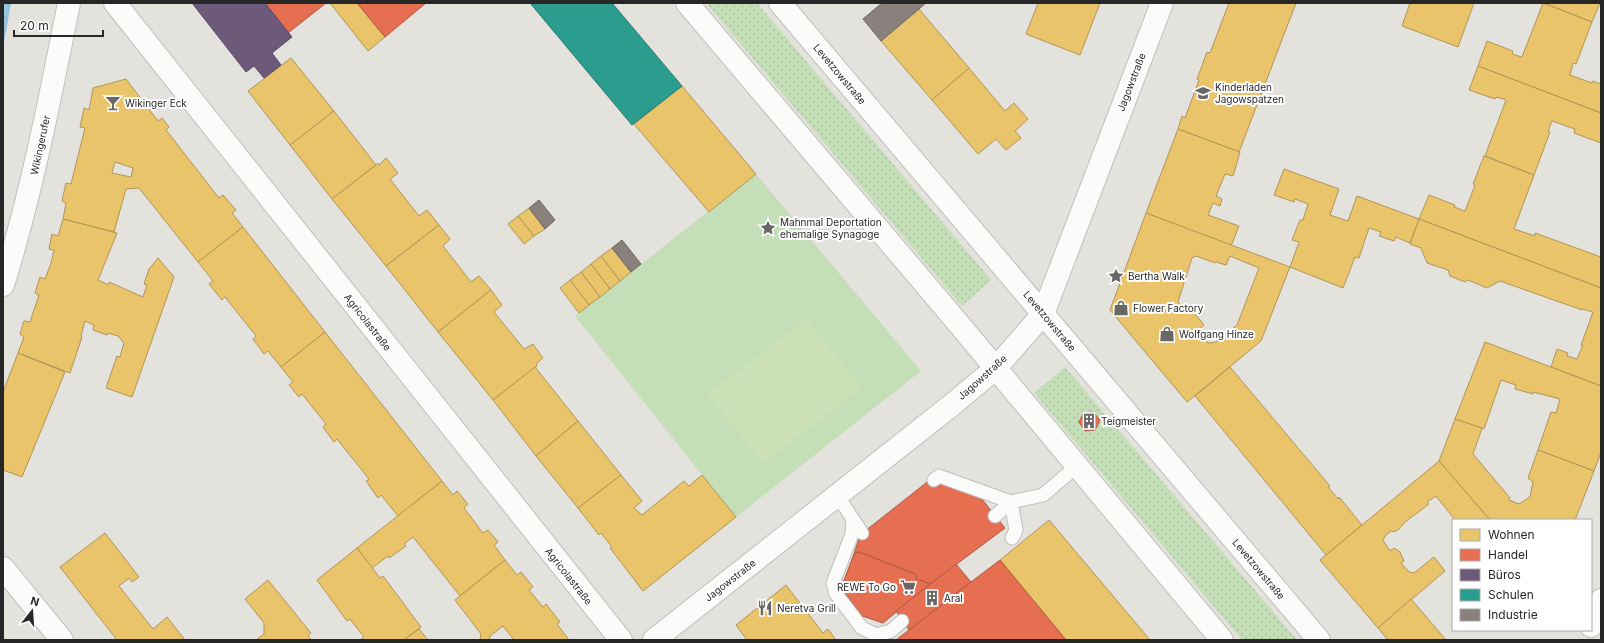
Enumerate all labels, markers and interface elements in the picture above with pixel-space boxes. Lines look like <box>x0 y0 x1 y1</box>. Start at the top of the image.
scale bar <box>14 12 103 38</box>
text: 20 m <box>20 18 49 33</box>
street label: Levetzowstraße <box>811 41 869 107</box>
street label: Jagowstraße <box>1114 51 1148 113</box>
place label: Kinderladen Jagowspatzen <box>1215 81 1284 105</box>
school or university icon: Kinderladen Jagowspatzen <box>1194 84 1212 102</box>
bar icon: Wikinger Eck <box>104 94 122 112</box>
place label: Wikinger Eck <box>125 97 187 109</box>
street label: Wikingerufer <box>28 114 52 176</box>
place label: Mahnmal Deportation ehemalige Synagoge <box>780 216 882 240</box>
place icon: Mahnmal Deportation ehemalige Synagoge <box>759 219 777 237</box>
place icon: Bertha Walk <box>1107 267 1125 285</box>
place label: Bertha Walk <box>1128 270 1185 282</box>
street label: Levetzowstraße <box>1021 288 1079 354</box>
street label: Agricolastraße <box>342 291 394 353</box>
shop icon: Flower Factory <box>1112 299 1130 317</box>
place label: Flower Factory <box>1133 302 1204 314</box>
shop icon: Wolfgang Hinze <box>1158 325 1176 343</box>
place label: Wolfgang Hinze <box>1179 328 1254 340</box>
street label: Jagowstraße <box>955 352 1009 402</box>
building icon: Teigmeister <box>1080 412 1098 430</box>
place label: Teigmeister <box>1101 415 1156 427</box>
legend <box>1452 519 1592 631</box>
text: Wohnen <box>1488 527 1535 542</box>
street label: Levetzowstraße <box>1230 536 1288 602</box>
street label: Agricolastraße <box>543 545 595 607</box>
text: Handel <box>1488 547 1528 562</box>
street label: Jagowstraße <box>702 556 758 604</box>
text: Büros <box>1488 567 1521 582</box>
supermarket icon: REWE To Go <box>899 578 917 596</box>
place label: REWE To Go <box>837 581 896 593</box>
text: Schulen <box>1488 587 1534 602</box>
building icon: Aral <box>923 589 941 607</box>
north arrow <box>12 591 52 631</box>
place label: Aral <box>944 592 963 604</box>
text: N <box>29 594 41 609</box>
restaurant icon: Neretva Grill <box>756 599 774 617</box>
place label: Neretva Grill <box>777 602 836 614</box>
text: Industrie <box>1488 607 1538 622</box>

